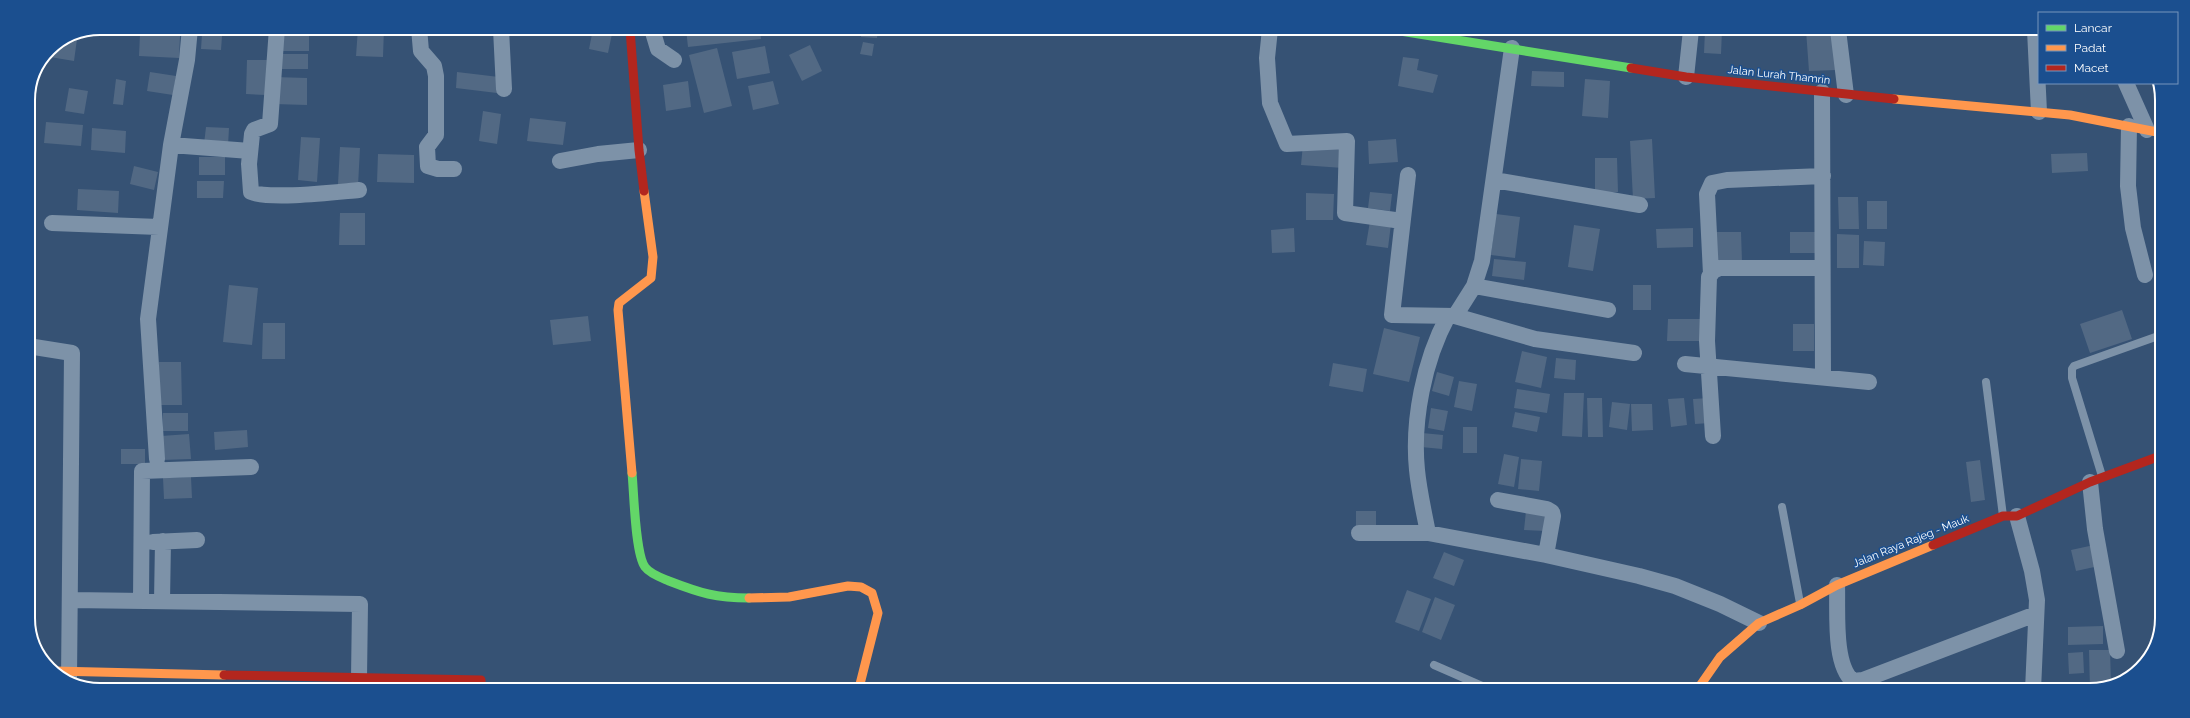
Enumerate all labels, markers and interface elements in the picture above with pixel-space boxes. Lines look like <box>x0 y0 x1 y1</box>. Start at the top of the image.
legend <box>2038 12 2178 84</box>
text: Lancar <box>2074 21 2113 35</box>
text: Padat <box>2074 41 2106 55</box>
text: Macet <box>2074 61 2109 75</box>
street label: Jalan Lurah Thamrin <box>1727 63 1831 87</box>
street label: Jalan Raya Rajeg - Mauk <box>1851 512 1971 570</box>

